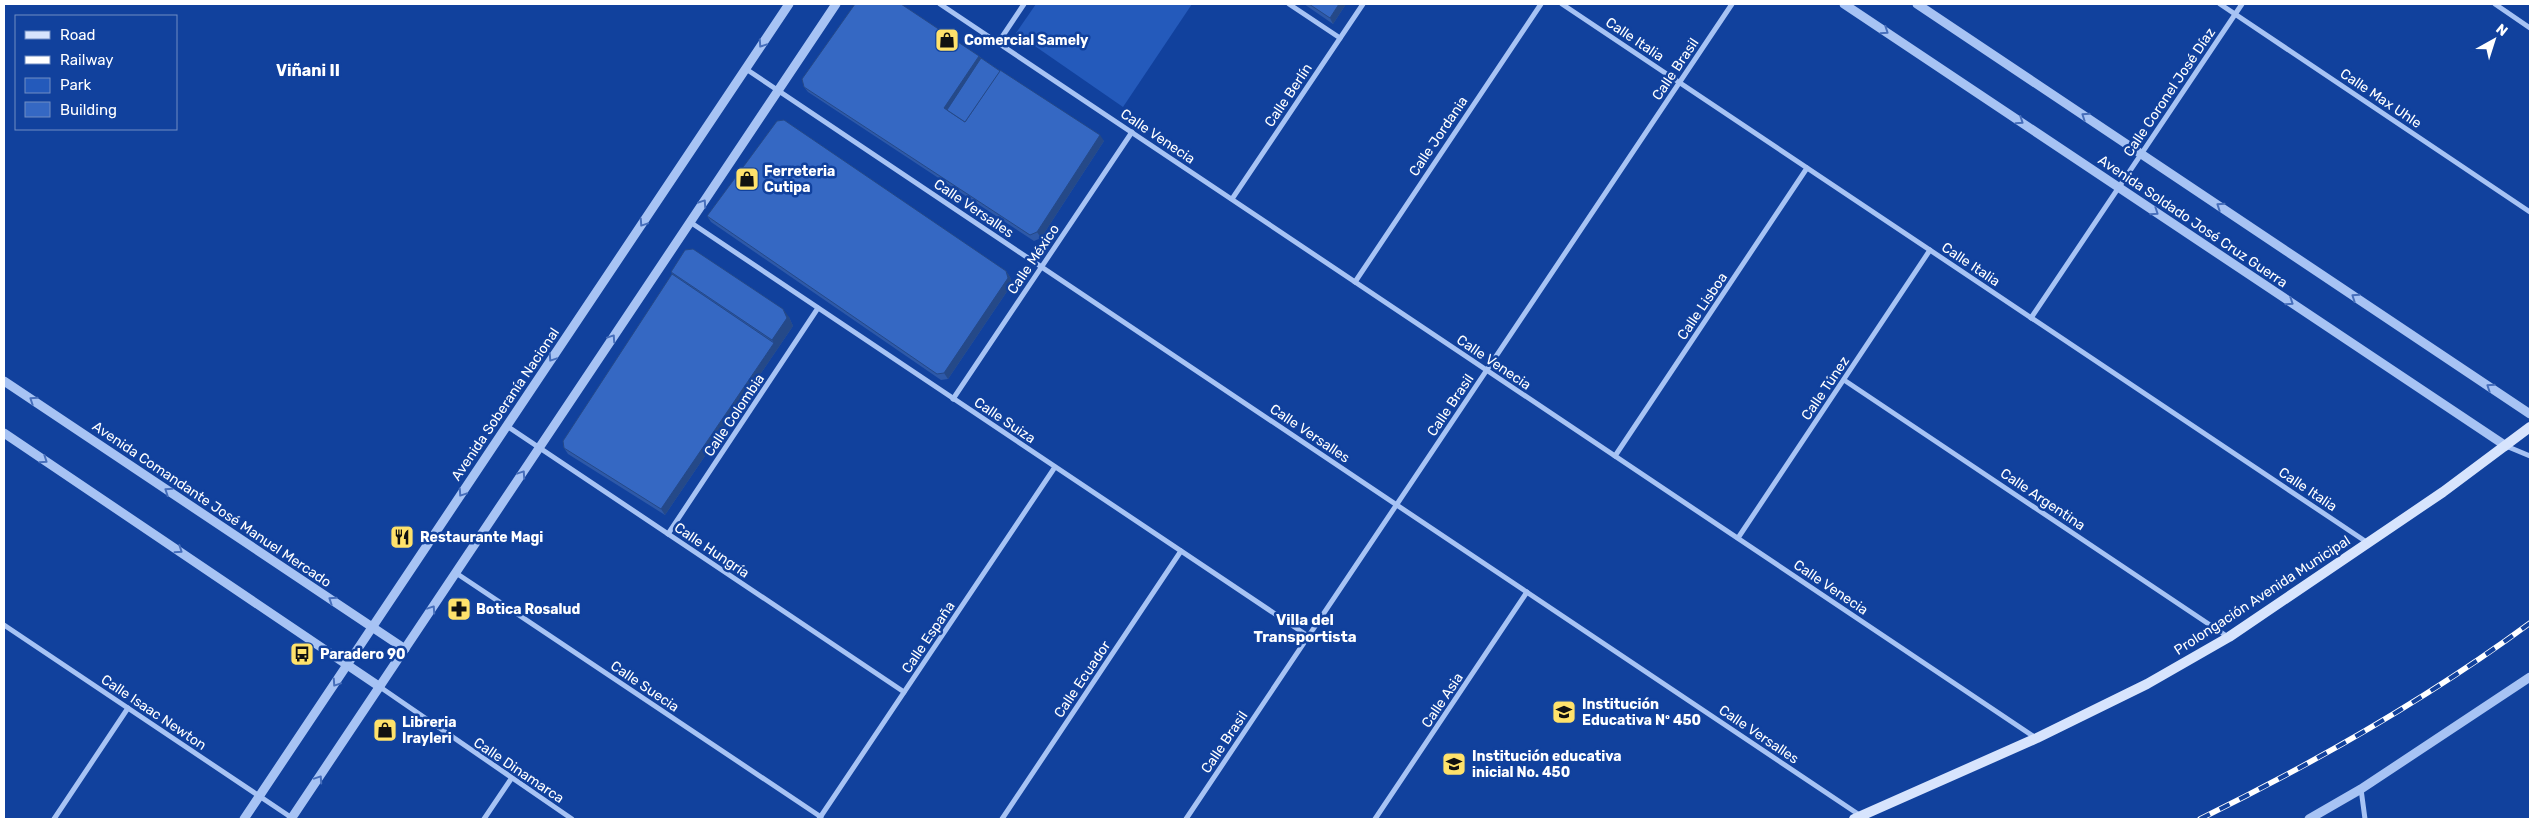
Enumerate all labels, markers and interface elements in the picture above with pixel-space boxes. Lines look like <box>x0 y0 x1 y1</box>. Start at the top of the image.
street label: Calle Italia <box>1602 14 1667 65</box>
legend <box>15 15 178 130</box>
north arrow <box>2469 15 2519 65</box>
text: N <box>2493 21 2511 40</box>
street label: Calle Coronel José Díaz <box>2120 24 2219 160</box>
one-way arrow <box>1879 25 1888 34</box>
text: Road <box>60 26 96 44</box>
shop icon: Comercial Samely <box>934 27 960 53</box>
place label: Comercial Samely <box>964 32 1089 49</box>
street label: Calle Brasil <box>1648 35 1702 104</box>
one-way arrow <box>759 39 768 48</box>
text: Railway <box>60 51 114 69</box>
street label: Calle Berlín <box>1261 60 1316 130</box>
district label: Viñani II <box>276 61 340 80</box>
street label: Calle Max Uhle <box>2337 65 2425 132</box>
text: Park <box>60 76 91 94</box>
street label: Calle Jordania <box>1405 93 1471 180</box>
text: Building <box>60 101 117 119</box>
street label: Calle Venecia <box>1117 105 1198 168</box>
one-way arrow <box>2081 113 2090 122</box>
one-way arrow <box>2014 115 2023 124</box>
street label: Avenida Soldado José Cruz Guerra <box>2095 152 2291 291</box>
place label: Ferreteria Cutipa <box>764 163 835 196</box>
shop icon: Ferreteria Cutipa <box>734 166 760 192</box>
street label: Calle Versalles <box>930 175 1017 241</box>
one-way arrow <box>696 200 706 209</box>
one-way arrow <box>2216 203 2225 213</box>
one-way arrow <box>2149 205 2158 215</box>
one-way arrow <box>639 218 649 227</box>
street label: Calle México <box>1004 221 1063 297</box>
street label: Calle Italia <box>1938 239 2003 290</box>
street label: Calle Lisboa <box>1674 269 1731 343</box>
one-way arrow <box>2351 294 2360 303</box>
one-way arrow <box>2284 296 2293 305</box>
street label: Avenida Soberanía Nacional <box>448 325 563 484</box>
street label: Calle Venecia <box>1453 331 1534 394</box>
one-way arrow <box>606 335 616 344</box>
one-way arrow <box>549 352 558 362</box>
street label: Calle Túnez <box>1798 353 1853 424</box>
street label: Calle Colombia <box>701 371 768 460</box>
street label: Calle Brasil <box>1423 371 1477 440</box>
one-way arrow <box>2486 384 2495 393</box>
street label: Calle Suiza <box>971 394 1039 447</box>
one-way arrow <box>29 397 38 406</box>
street label: Calle Versalles <box>1266 400 1353 466</box>
street label: Avenida Comandante José Manuel Mercado <box>89 418 334 591</box>
one-way arrow <box>39 454 48 463</box>
street label: Calle Italia <box>2275 464 2340 515</box>
street label: Calle Argentina <box>1997 465 2088 534</box>
one-way arrow <box>516 470 525 479</box>
one-way arrow <box>164 487 173 497</box>
one-way arrow <box>459 488 468 497</box>
street label: Calle Hungría <box>671 519 752 582</box>
restaurant icon: Restaurante Magi <box>389 524 415 550</box>
place label: Restaurante Magi <box>420 529 543 546</box>
street label: Prolongación Avenida Municipal <box>2171 532 2354 659</box>
one-way arrow <box>174 544 183 553</box>
street label: Calle Venecia <box>1790 556 1871 619</box>
pharmacy icon: Botica Rosalud <box>446 596 472 622</box>
one-way arrow <box>328 597 337 607</box>
street label: Calle España <box>898 598 959 676</box>
place label: Botica Rosalud <box>476 601 581 618</box>
one-way arrow <box>426 605 435 615</box>
district label: Villa del Transportista <box>1254 611 1357 646</box>
street label: Calle Ecuador <box>1050 637 1115 721</box>
bus stop icon: Paradero 90 <box>289 641 315 667</box>
place label: Paradero 90 <box>320 646 406 663</box>
street label: Calle Suecia <box>607 657 682 716</box>
street label: Calle Asia <box>1418 670 1467 731</box>
street label: Calle Isaac Newton <box>98 671 210 754</box>
one-way arrow <box>332 677 342 686</box>
place label: Institución Educativa Nº 450 <box>1582 696 1701 729</box>
school or university icon: Institución Educativa Nº 450 <box>1551 699 1577 725</box>
street label: Calle Versalles <box>1715 701 1802 767</box>
street label: Calle Brasil <box>1197 708 1251 777</box>
place label: Libreria Irayleri <box>402 714 456 747</box>
shop icon: Libreria Irayleri <box>372 717 398 743</box>
street label: Calle Dinamarca <box>470 734 567 807</box>
place label: Institución educativa inicial No. 450 <box>1472 748 1622 781</box>
school or university icon: Institución educativa inicial No. 450 <box>1441 751 1467 777</box>
one-way arrow <box>312 775 322 784</box>

